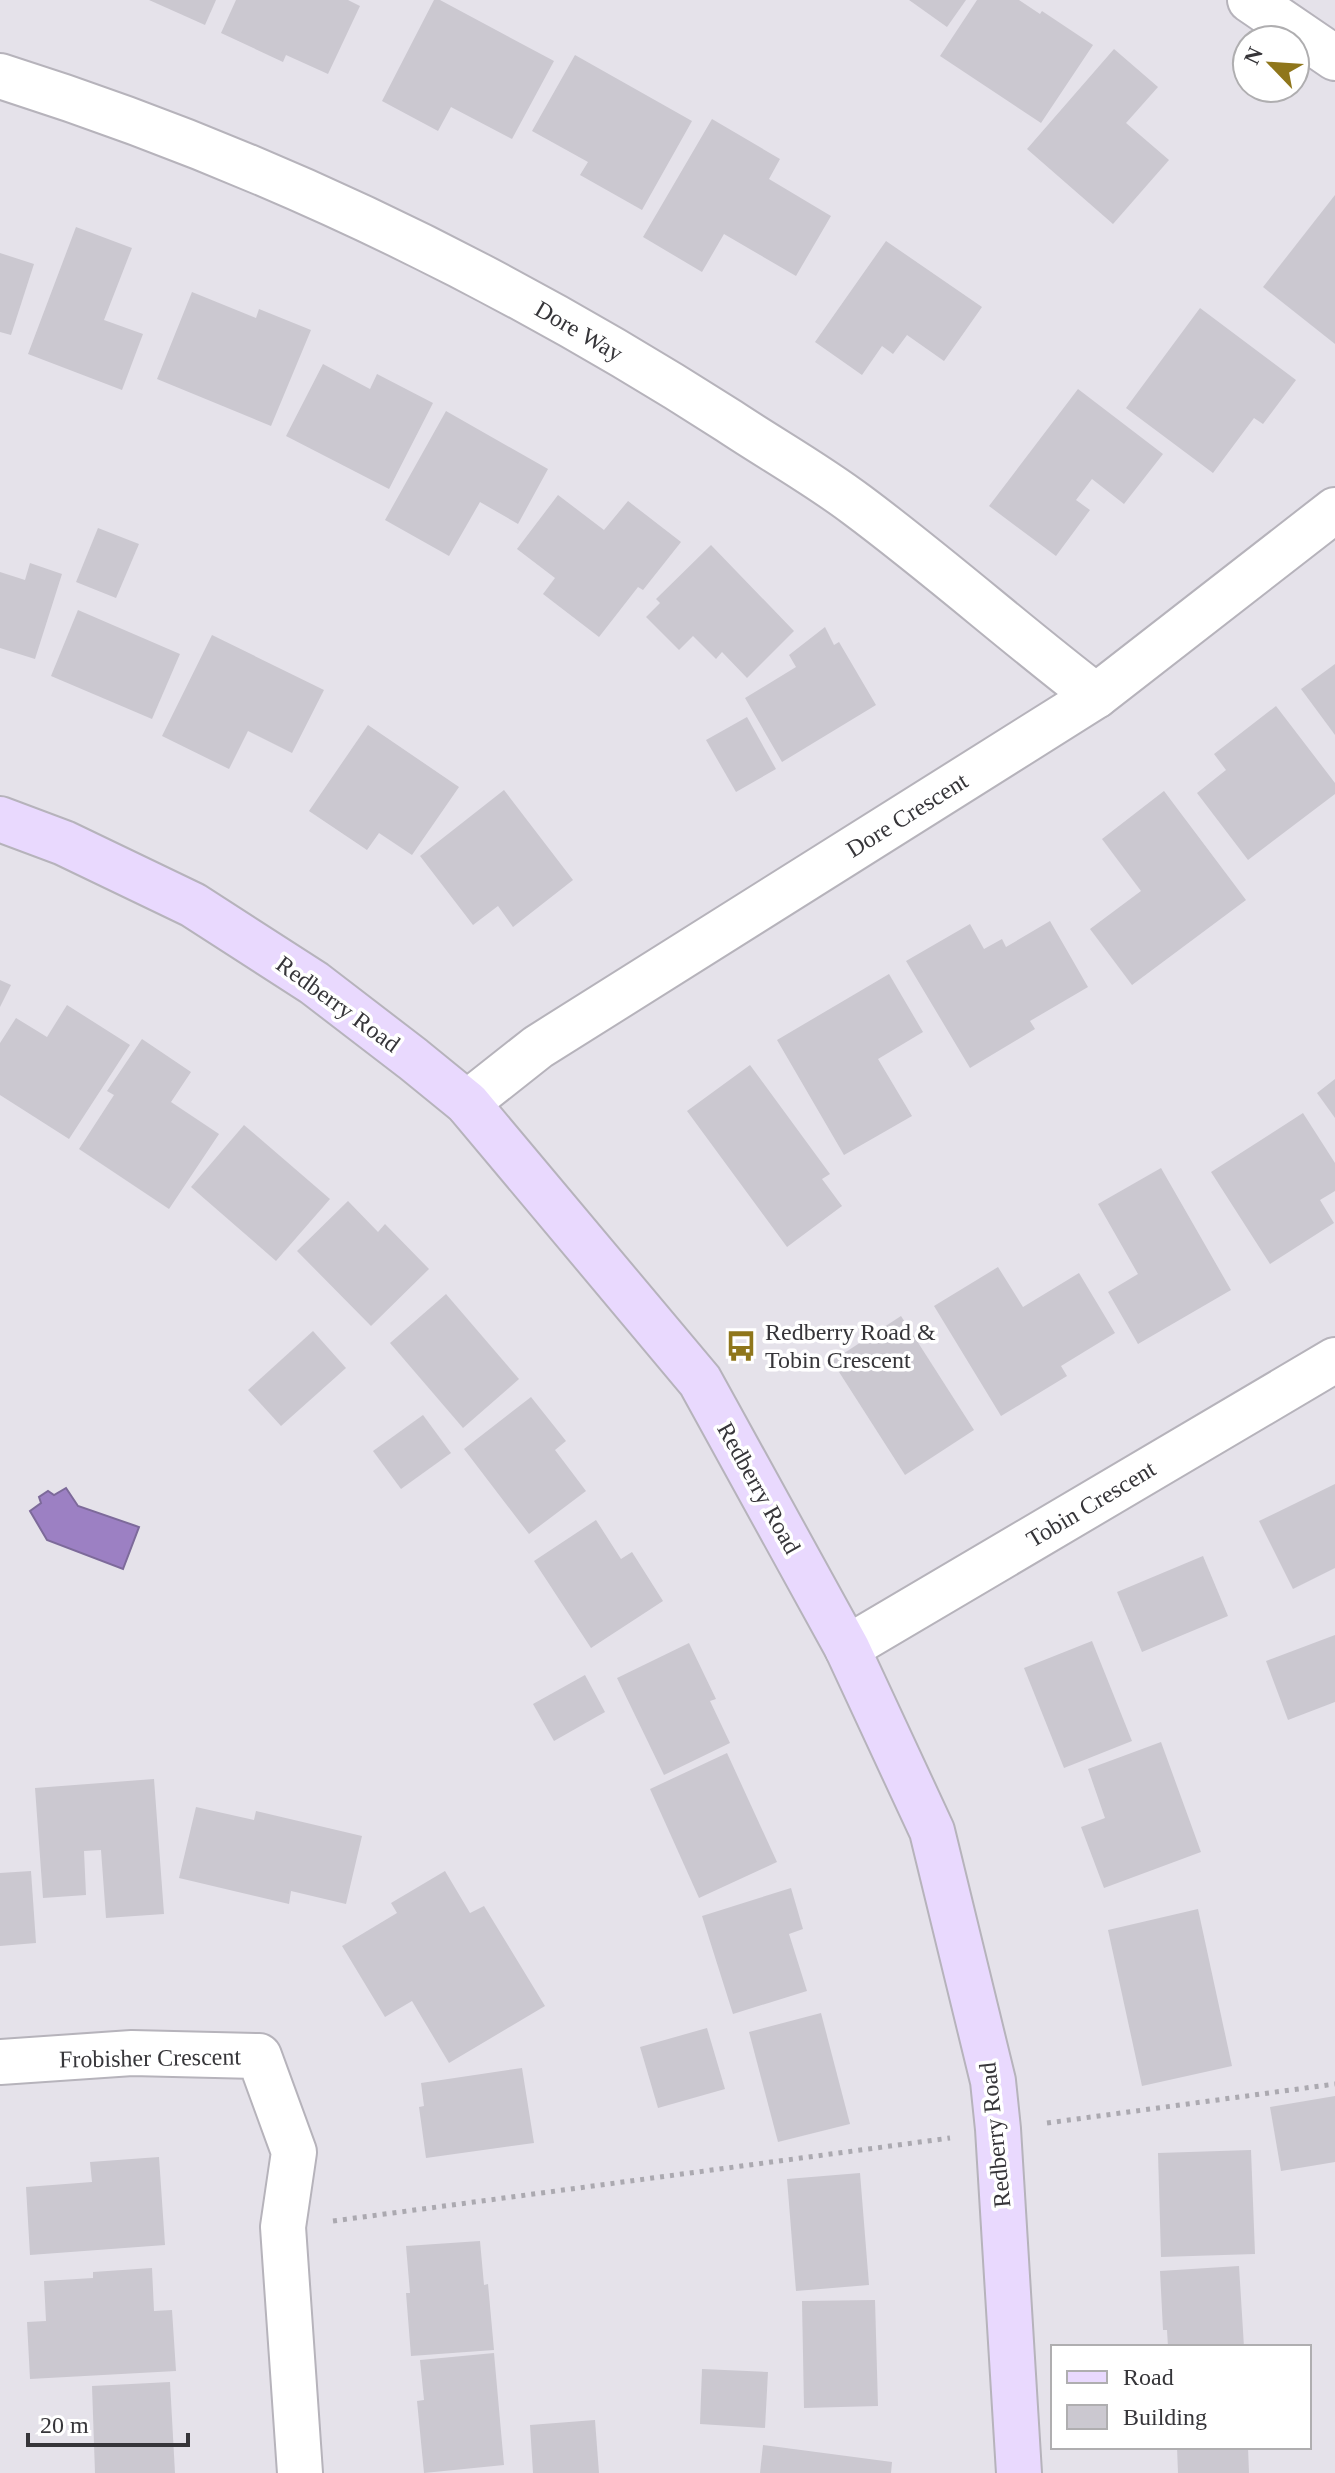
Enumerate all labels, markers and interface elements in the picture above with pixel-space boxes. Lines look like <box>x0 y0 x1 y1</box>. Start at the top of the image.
north arrow <box>1231 24 1311 104</box>
text: N <box>1239 43 1268 68</box>
street label: Dore Way <box>531 296 627 366</box>
street label: Dore Crescent <box>842 767 973 863</box>
street label: Redberry Road <box>271 951 405 1057</box>
place label: Redberry Road & Tobin Crescent <box>765 1319 936 1373</box>
bus stop icon: Redberry Road & Tobin Crescent <box>724 1329 758 1363</box>
street label: Redberry Road <box>712 1418 806 1558</box>
street label: Tobin Crescent <box>1022 1455 1160 1553</box>
street label: Frobisher Crescent <box>59 2043 242 2073</box>
street label: Redberry Road <box>974 2061 1016 2209</box>
legend <box>1051 2345 1311 2449</box>
text: Road <box>1123 2364 1174 2390</box>
scale bar <box>28 2397 188 2447</box>
text: Building <box>1123 2404 1207 2430</box>
text: 20 m <box>40 2412 89 2438</box>

